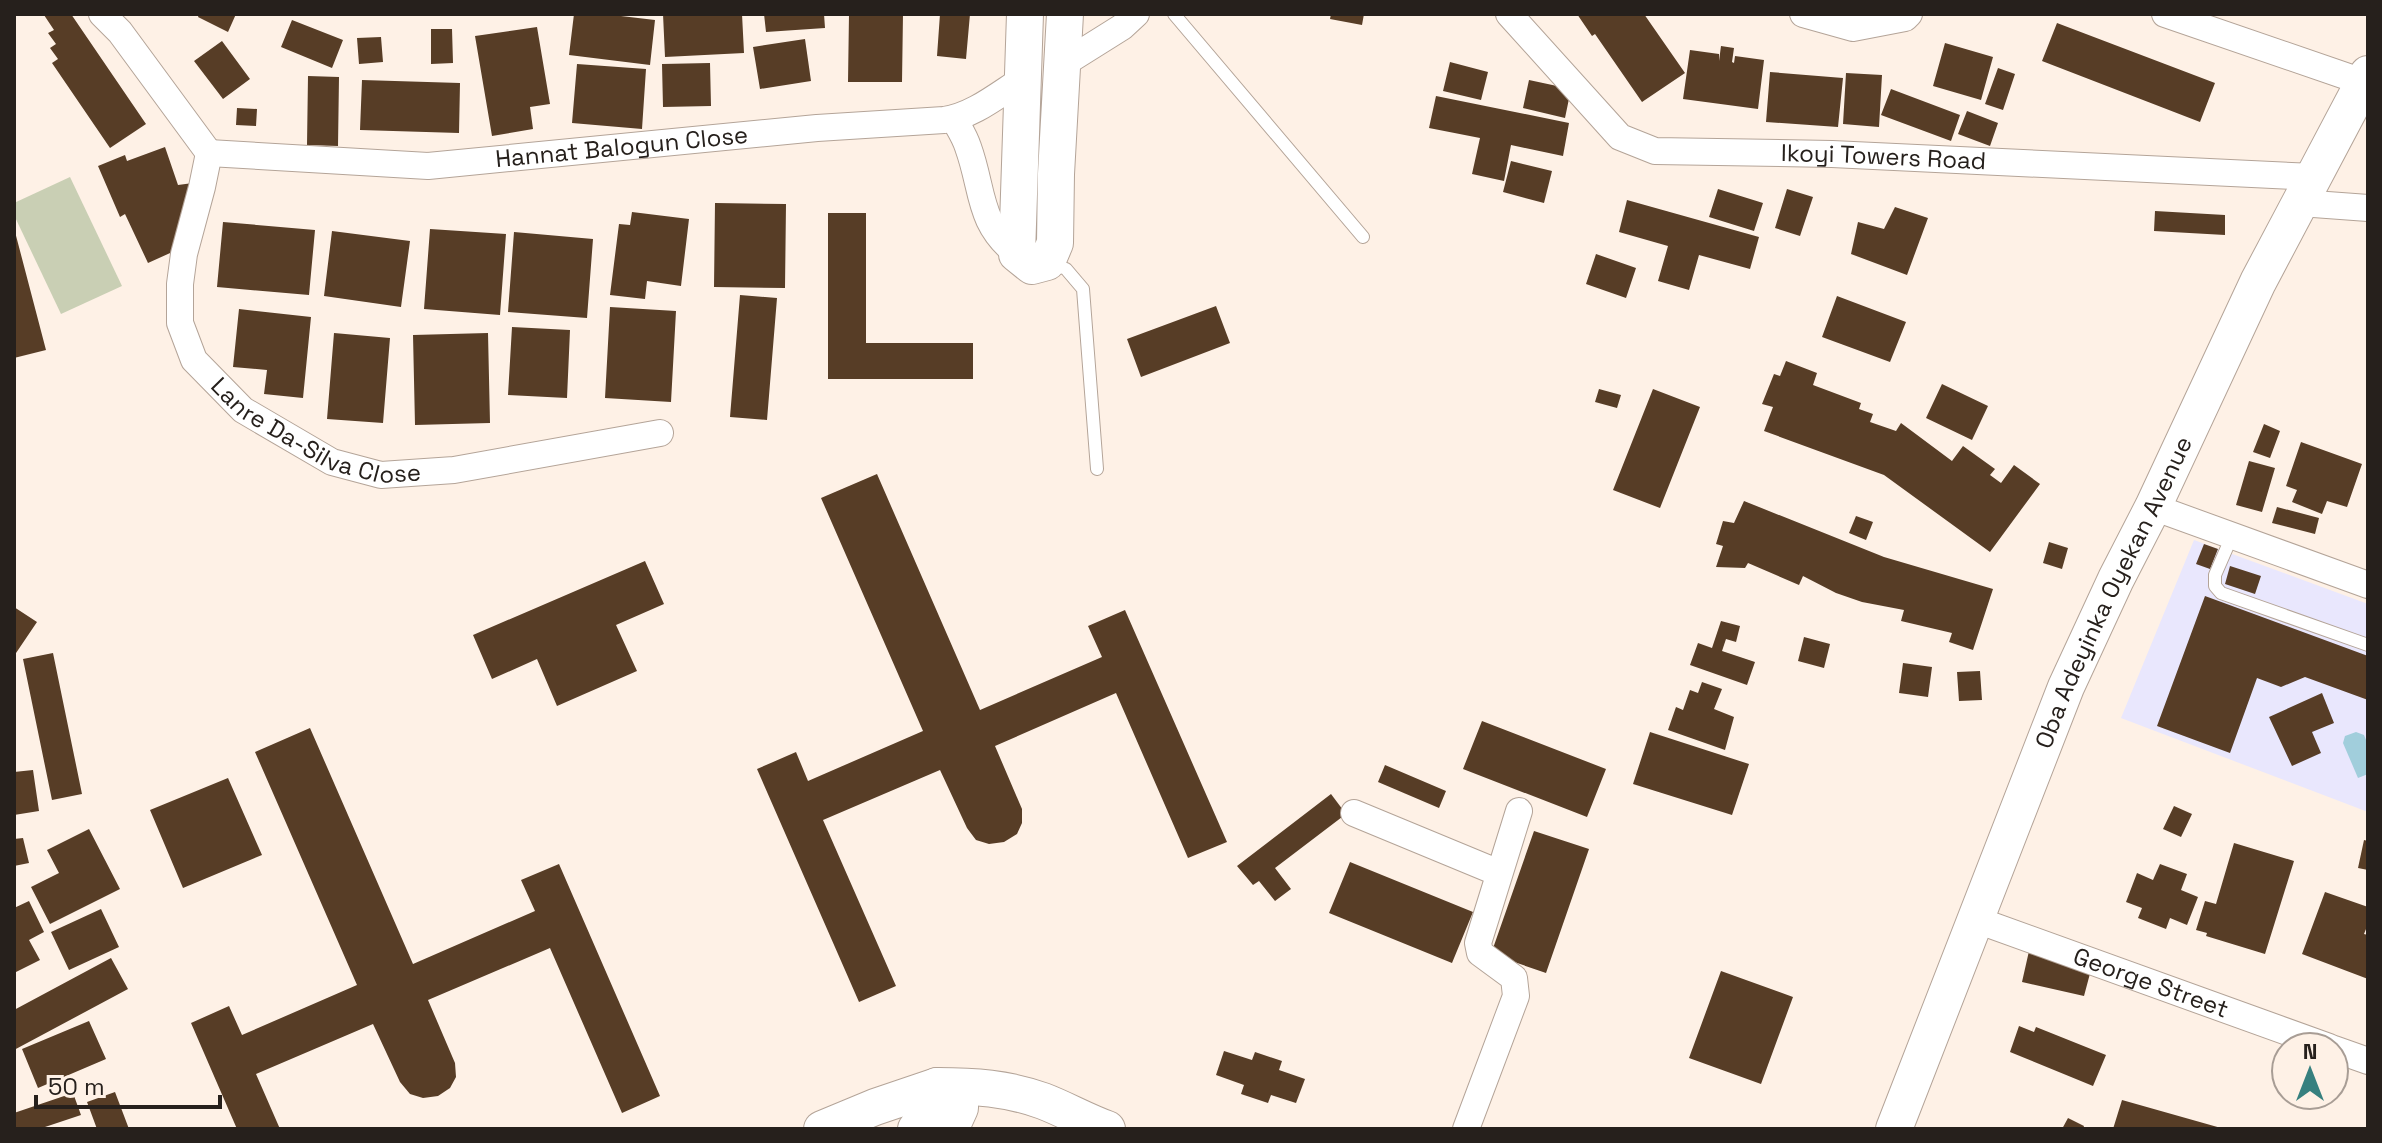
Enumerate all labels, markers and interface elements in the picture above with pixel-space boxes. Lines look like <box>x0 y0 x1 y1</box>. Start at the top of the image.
street label: Hannat Balogun Close <box>494 119 749 174</box>
street label: Ikoyi Towers Road <box>1781 137 1987 176</box>
street label: Lanre Da-Silva Close <box>205 371 422 490</box>
street label: Oba Adeyinka Oyekan Avenue <box>2028 431 2199 753</box>
street label: George Street <box>2069 940 2233 1024</box>
north arrow <box>2270 1031 2350 1111</box>
text: N <box>2303 1037 2317 1065</box>
scale bar <box>36 1059 220 1109</box>
text: 50 m <box>48 1071 105 1102</box>

